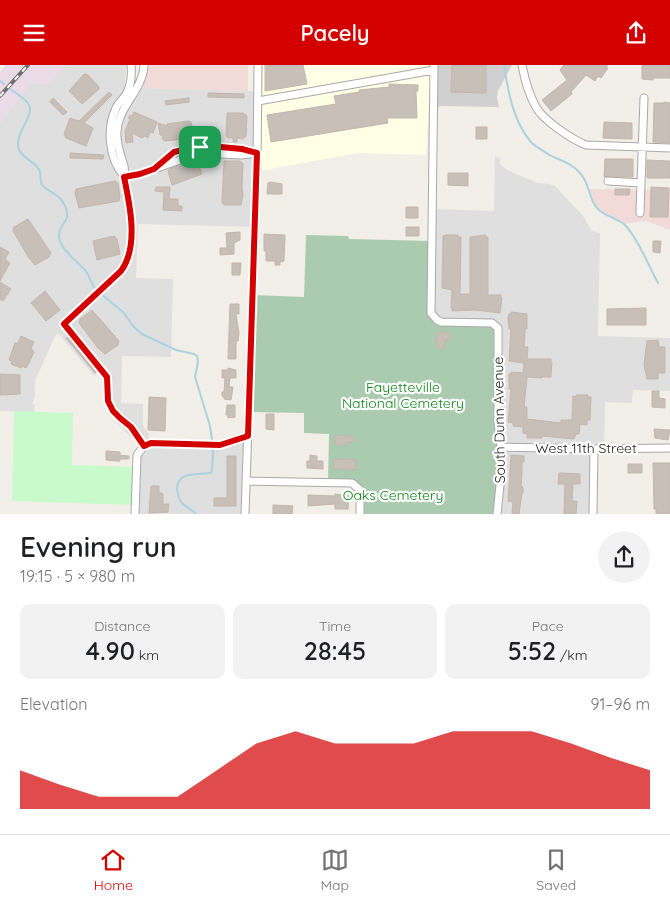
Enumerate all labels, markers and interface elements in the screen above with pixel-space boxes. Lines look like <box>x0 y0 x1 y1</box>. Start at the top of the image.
icon: menu <box>20 19 48 47</box>
text: Pacely <box>300 19 370 47</box>
icon: share <box>622 19 650 47</box>
pin <box>179 126 221 168</box>
icon: arrive <box>186 133 214 161</box>
street label: South Dunn Avenue <box>489 356 509 484</box>
park label: Fayetteville National Cemetery <box>342 378 464 412</box>
street label: West 11th Street <box>535 439 637 457</box>
park label: Oaks Cemetery <box>343 486 443 504</box>
text: Evening run <box>20 529 177 564</box>
button: share <box>598 531 650 583</box>
text: 19:15 · 5 × 980 m <box>20 566 135 586</box>
text: Distance <box>94 617 150 635</box>
text: Time <box>319 617 351 635</box>
text: Pace <box>532 617 564 635</box>
text: 4.90 <box>86 635 135 666</box>
text: 28:45 <box>304 635 366 666</box>
text: 5:52 <box>508 635 556 666</box>
text: km <box>135 646 159 664</box>
text: /km <box>556 646 588 664</box>
text: Elevation <box>20 694 87 714</box>
text: 91–96 m <box>590 694 650 714</box>
tab: Home <box>94 846 133 894</box>
tab: Map <box>320 846 349 894</box>
tab: Saved <box>536 846 576 894</box>

